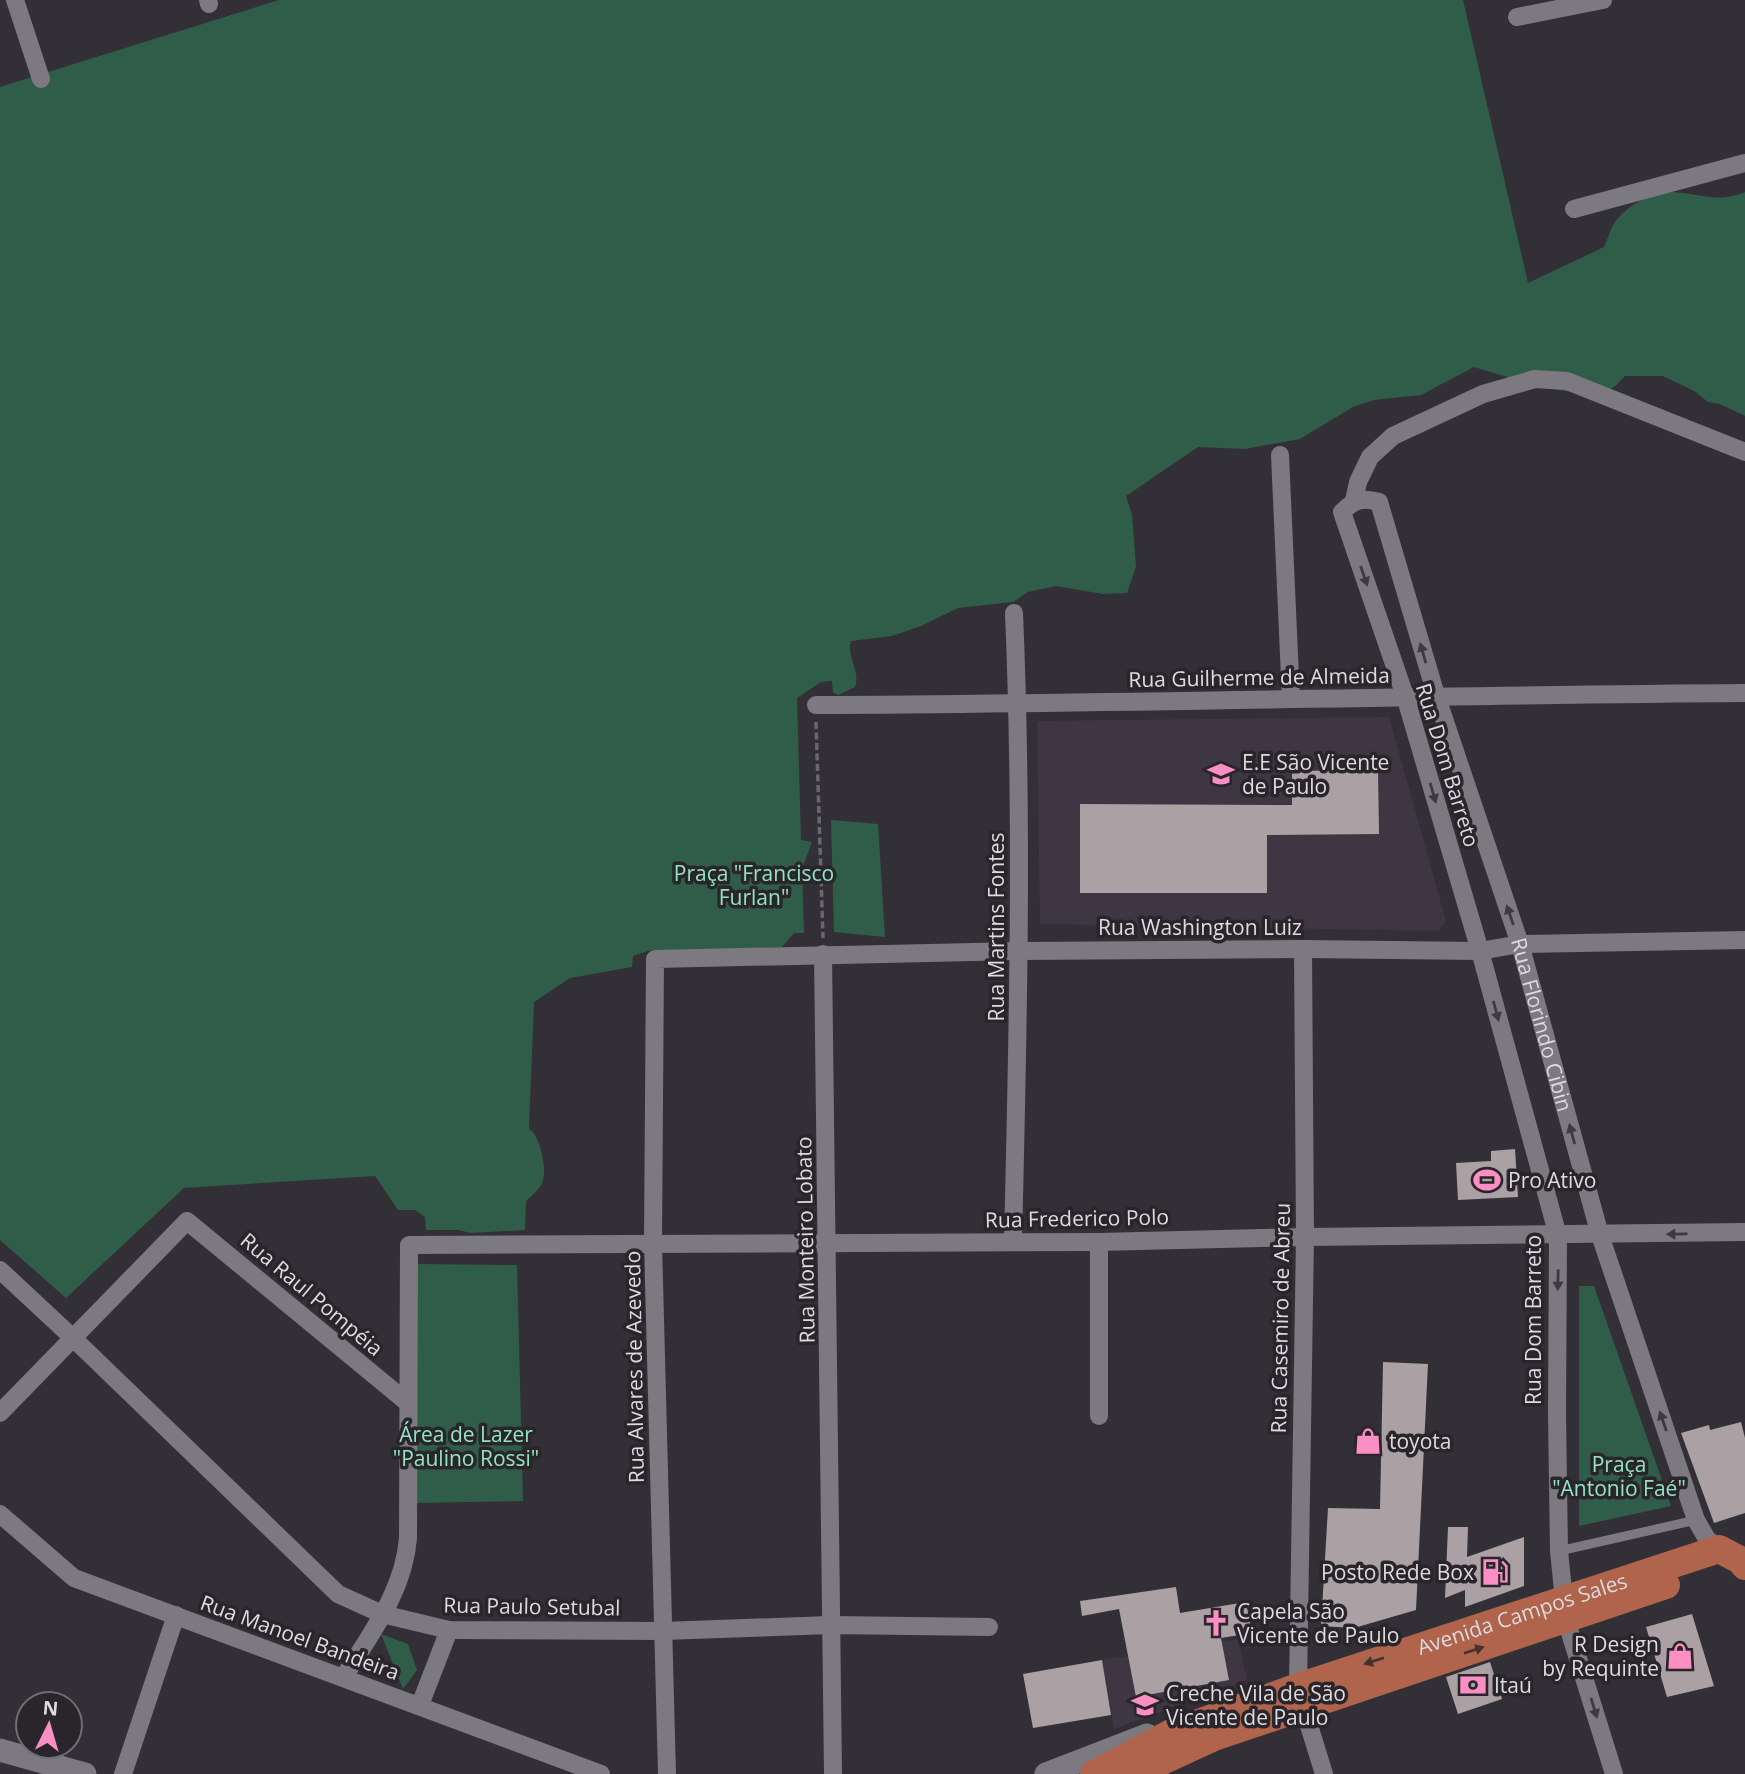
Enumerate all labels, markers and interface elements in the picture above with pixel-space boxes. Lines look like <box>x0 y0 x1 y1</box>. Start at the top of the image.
one-way arrow <box>1359 566 1370 587</box>
one-way arrow <box>1418 642 1428 663</box>
street label: Rua Guilherme de Almeida <box>1128 661 1390 693</box>
street label: Rua Dom Barreto <box>1410 680 1486 850</box>
place label: E.E São Vicente de Paulo <box>1242 748 1389 800</box>
school or university icon: E.E São Vicente de Paulo <box>1206 759 1236 789</box>
one-way arrow <box>1429 783 1439 804</box>
street label: Rua Martins Fontes <box>982 833 1010 1021</box>
park label: Praça "Francisco Furlan" <box>674 859 834 911</box>
one-way arrow <box>1504 904 1515 925</box>
street label: Rua Washington Luiz <box>1098 913 1302 941</box>
street label: Rua Florindo Cibin <box>1505 934 1579 1115</box>
one-way arrow <box>1492 1001 1502 1022</box>
one-way arrow <box>1566 1123 1577 1145</box>
street label: Rua Monteiro Lobato <box>789 1136 821 1344</box>
sports icon: Pro Ativo <box>1472 1165 1502 1195</box>
place label: Pro Ativo <box>1508 1166 1597 1194</box>
street label: Rua Frederico Polo <box>985 1202 1169 1234</box>
street label: Rua Casemiro de Abreu <box>1264 1202 1296 1434</box>
street label: Rua Raul Pompéia <box>235 1226 389 1362</box>
one-way arrow <box>1666 1228 1688 1239</box>
street label: Rua Dom Barreto <box>1519 1235 1547 1405</box>
street label: Rua Alvares de Azevedo <box>618 1251 650 1483</box>
one-way arrow <box>1552 1269 1564 1291</box>
one-way arrow <box>1657 1410 1667 1431</box>
park label: Área de Lazer "Paulino Rossi" <box>393 1420 539 1472</box>
shop icon: toyota <box>1353 1426 1383 1456</box>
place label: toyota <box>1389 1427 1451 1455</box>
park label: Praça "Antonio Faé" <box>1552 1450 1686 1502</box>
fuel station icon: Posto Rede Box <box>1480 1557 1510 1587</box>
place label: Posto Rede Box <box>1321 1558 1474 1586</box>
street label: Avenida Campos Sales <box>1413 1566 1631 1661</box>
street label: Rua Manoel Bandeira <box>197 1588 403 1686</box>
street label: Rua Paulo Setubal <box>443 1590 621 1622</box>
place label: Capela São Vicente de Paulo <box>1237 1597 1400 1649</box>
church icon: Capela São Vicente de Paulo <box>1201 1608 1231 1638</box>
place label: R Design by Requinte <box>1542 1630 1659 1682</box>
shop icon: R Design by Requinte <box>1665 1641 1695 1671</box>
one-way arrow <box>1464 1644 1485 1655</box>
one-way arrow <box>1364 1657 1385 1667</box>
bank icon: Itaú <box>1458 1670 1488 1700</box>
place label: Itaú <box>1494 1671 1532 1699</box>
place label: Creche Vila de São Vicente de Paulo <box>1166 1679 1346 1731</box>
north arrow <box>14 1690 84 1760</box>
school or university icon: Creche Vila de São Vicente de Paulo <box>1130 1690 1160 1720</box>
text: N <box>42 1694 59 1722</box>
one-way arrow <box>1589 1698 1600 1719</box>

